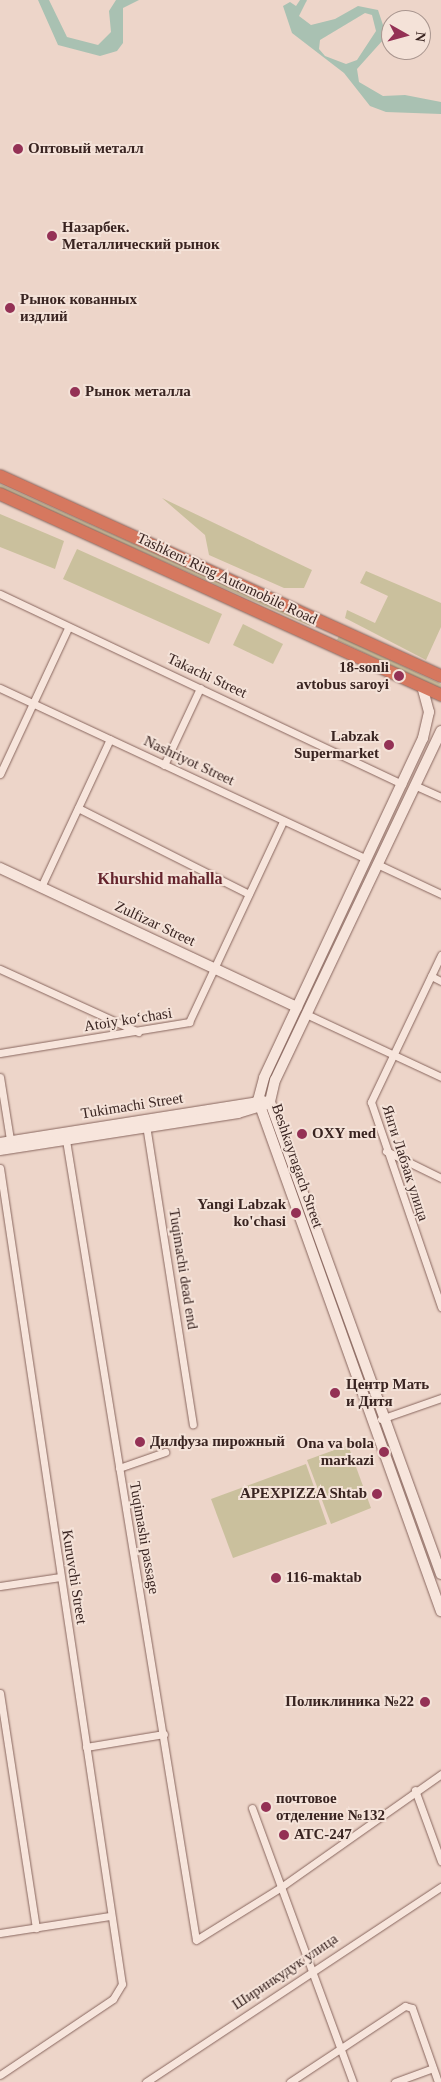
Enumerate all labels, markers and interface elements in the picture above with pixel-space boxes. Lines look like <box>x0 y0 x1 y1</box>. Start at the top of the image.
north arrow <box>381 10 431 60</box>
text: N <box>412 31 428 43</box>
place label: Оптовый металл <box>28 140 144 158</box>
marker: Оптовый металл <box>12 143 24 155</box>
place label: Назарбек. Металлический рынок <box>62 218 220 253</box>
marker: Назарбек. Металлический рынок <box>46 230 58 242</box>
place label: Рынок кованных издлий <box>20 290 137 325</box>
marker: Рынок кованных издлий <box>4 302 16 314</box>
place label: Рынок металла <box>85 383 191 401</box>
marker: Рынок металла <box>69 386 81 398</box>
street label: Tashkent Ring Automobile Road <box>134 529 320 629</box>
street label: Takachi Street <box>164 650 250 702</box>
place label: 18-sonli avtobus saroyi <box>296 658 389 693</box>
marker: 18-sonli avtobus saroyi <box>393 670 405 682</box>
place label: Labzak Supermarket <box>294 727 379 762</box>
street label: Nashriyot Street <box>141 732 237 790</box>
marker: Labzak Supermarket <box>383 739 395 751</box>
district label: Khurshid mahalla <box>98 869 222 889</box>
street label: Zulfizar Street <box>112 897 198 951</box>
street label: Atoiy koʻchasi <box>83 1004 173 1036</box>
street label: Tukimachi Street <box>80 1089 184 1123</box>
street label: Beshkayragach Street <box>267 1101 327 1231</box>
street label: Янги Лабзак улица <box>378 1103 432 1223</box>
place label: OXY med <box>312 1125 377 1143</box>
marker: OXY med <box>296 1128 308 1140</box>
place label: Yangi Labzak ko'chasi <box>197 1195 286 1230</box>
street label: Tuqimachi dead end <box>165 1207 201 1331</box>
marker: Yangi Labzak ko'chasi <box>290 1207 302 1219</box>
place label: Центр Мать и Дитя <box>346 1375 429 1410</box>
marker: Центр Мать и Дитя <box>328 1386 342 1400</box>
place label: Дилфуза пирожный <box>150 1433 285 1451</box>
place label: Ona va bola markazi <box>296 1434 374 1469</box>
marker: Дилфуза пирожный <box>134 1436 146 1448</box>
marker: Ona va bola markazi <box>378 1446 390 1458</box>
street label: Tuqimashi passage <box>125 1480 163 1596</box>
place label: APEXPIZZA Shtab <box>239 1485 367 1503</box>
marker: APEXPIZZA Shtab <box>371 1488 383 1500</box>
street label: Kuruvchi Street <box>58 1528 90 1626</box>
place label: 116-maktab <box>286 1569 362 1587</box>
marker: 116-maktab <box>270 1572 282 1584</box>
place label: Поликлиника №22 <box>285 1693 414 1711</box>
marker: Поликлиника №22 <box>418 1695 432 1709</box>
place label: почтовое отделение №132 <box>276 1789 385 1824</box>
marker: почтовое отделение №132 <box>260 1801 272 1813</box>
place label: АТС-247 <box>294 1826 352 1844</box>
marker: АТС-247 <box>278 1829 290 1841</box>
street label: Ширинкудук улица <box>229 1930 341 2014</box>

